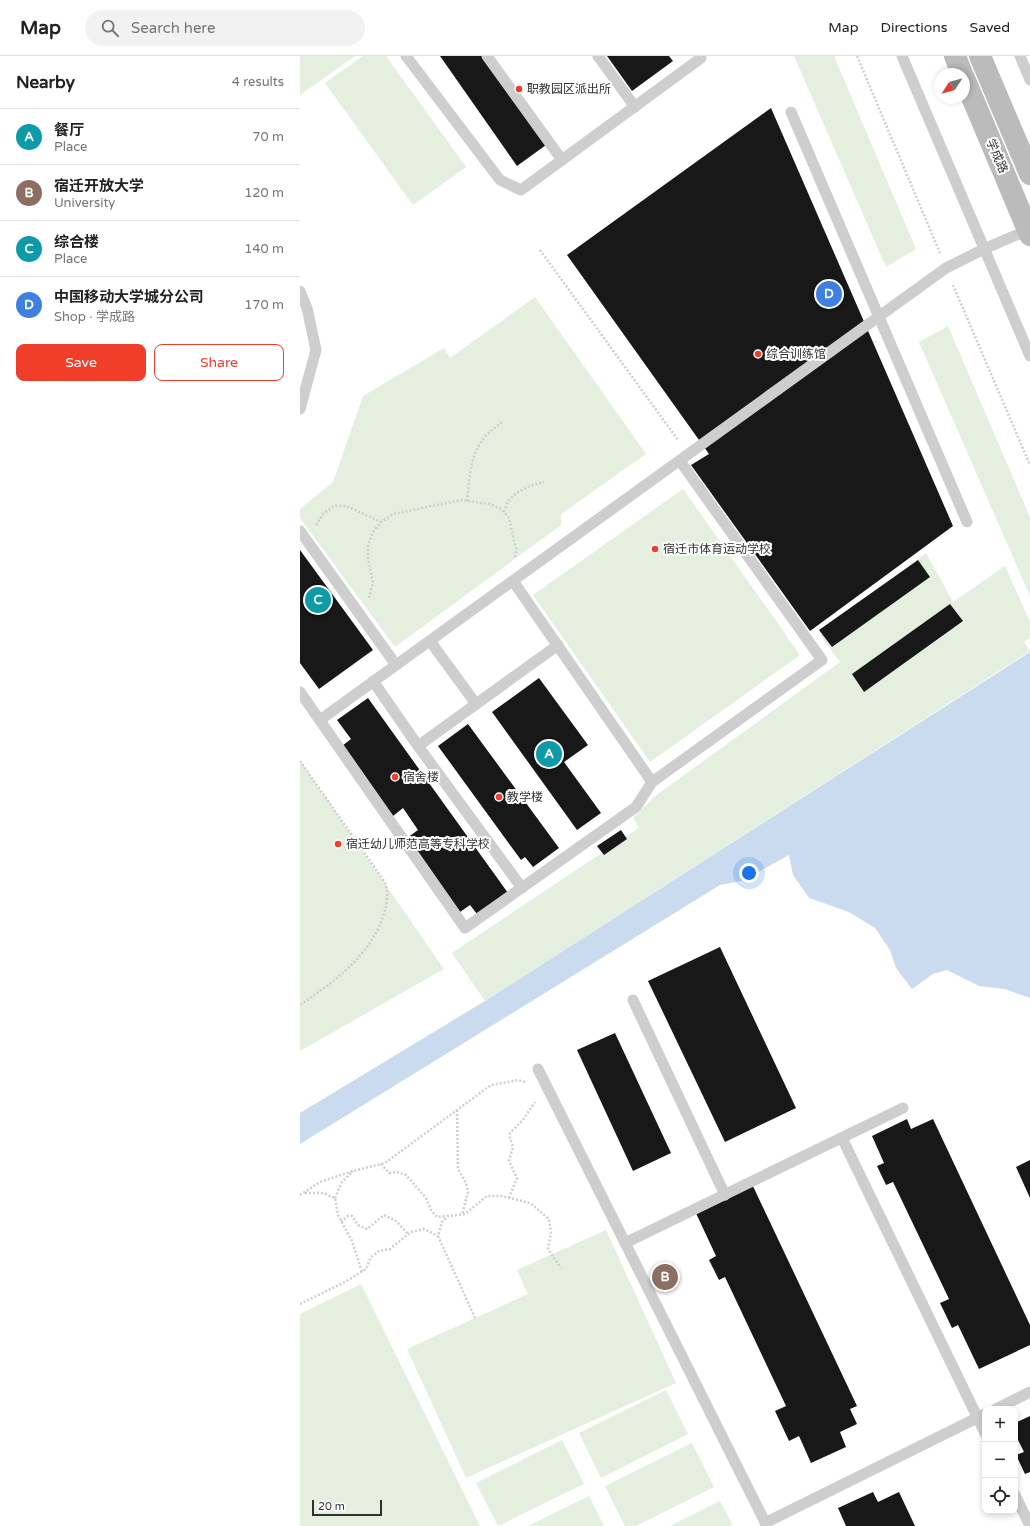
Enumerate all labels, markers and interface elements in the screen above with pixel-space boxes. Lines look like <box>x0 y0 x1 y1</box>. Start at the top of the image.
search box <box>85 10 365 46</box>
text: Map <box>20 17 61 39</box>
icon: search <box>99 17 121 39</box>
text: Search here <box>131 19 215 37</box>
text: Map <box>828 19 859 36</box>
text: Directions <box>881 19 948 36</box>
text: Saved <box>970 19 1010 36</box>
north arrow <box>934 68 970 104</box>
text: Nearby <box>16 72 75 93</box>
text: 4 results <box>232 74 284 90</box>
place label: 职教园区派出所 <box>527 82 611 96</box>
marker: 职教园区派出所 <box>514 84 524 94</box>
text: 餐厅 <box>54 121 84 139</box>
text: A <box>24 129 34 145</box>
text: 70 m <box>252 129 284 145</box>
street label: 学成路 <box>984 137 1010 175</box>
text: Place <box>54 139 87 155</box>
text: 宿迁开放大学 <box>54 177 144 195</box>
text: B <box>24 185 34 201</box>
text: 120 m <box>244 185 284 201</box>
text: University <box>54 195 115 211</box>
text: 综合楼 <box>54 233 99 251</box>
text: C <box>24 241 34 257</box>
text: 140 m <box>244 241 284 257</box>
text: Place <box>54 251 87 267</box>
pin: D <box>816 279 842 309</box>
text: 中国移动大学城分公司 <box>54 288 204 306</box>
text: D <box>24 297 34 313</box>
text: 170 m <box>244 297 284 313</box>
text: Shop · 学成路 <box>54 309 135 325</box>
button: Save <box>16 344 146 381</box>
button: Share <box>154 344 284 381</box>
place label: 综合训练馆 <box>766 347 826 361</box>
marker: 综合训练馆 <box>753 349 763 359</box>
place label: 宿迁市体育运动学校 <box>663 542 771 556</box>
marker: 宿迁市体育运动学校 <box>650 544 660 554</box>
pin: C <box>305 585 331 615</box>
pin: A <box>536 739 562 769</box>
place label: 宿舍楼 <box>403 770 439 784</box>
marker: 宿舍楼 <box>390 772 400 782</box>
place label: 教学楼 <box>507 790 543 804</box>
marker: 教学楼 <box>494 792 504 802</box>
place label: 宿迁幼儿师范高等专科学校 <box>346 837 490 851</box>
marker: 宿迁幼儿师范高等专科学校 <box>333 839 343 849</box>
your location <box>739 863 759 883</box>
pin: B <box>652 1262 678 1292</box>
map controls <box>982 1406 1018 1514</box>
button: + <box>982 1406 1018 1442</box>
button: − <box>982 1442 1018 1478</box>
button: locate <box>982 1478 1018 1514</box>
scale bar <box>312 1498 382 1517</box>
text: 20 m <box>318 1500 345 1513</box>

